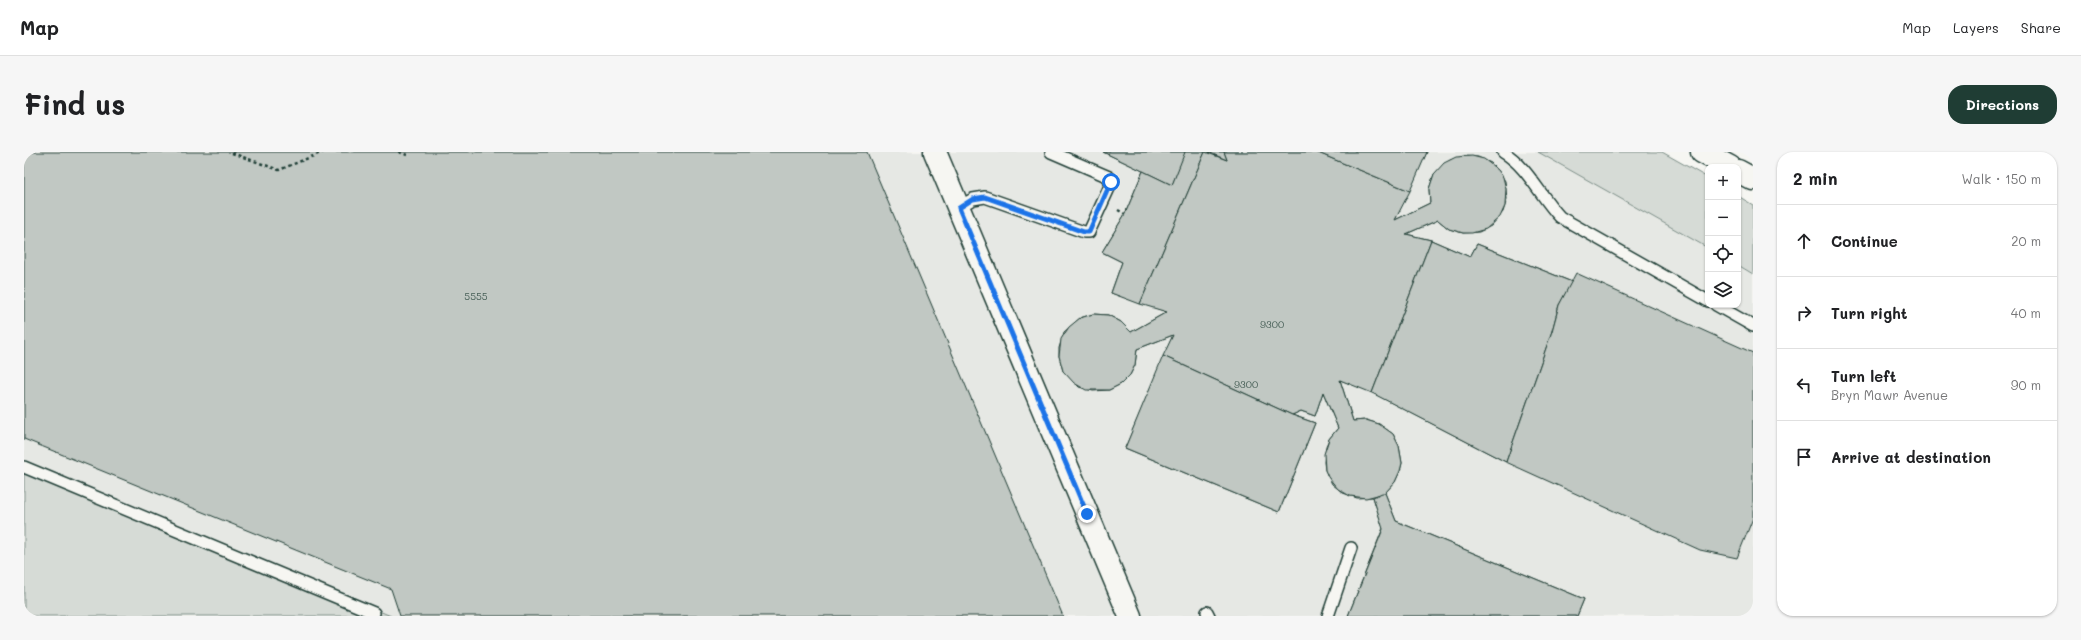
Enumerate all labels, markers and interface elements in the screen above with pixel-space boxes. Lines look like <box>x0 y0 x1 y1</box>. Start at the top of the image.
text: Map <box>20 15 59 40</box>
text: Map <box>1902 18 1931 37</box>
text: Layers <box>1953 18 1999 37</box>
text: Share <box>2021 18 2061 37</box>
button: Directions <box>1948 85 2057 124</box>
text: Find us <box>24 86 125 122</box>
map controls <box>1705 164 1741 308</box>
button: + <box>1705 164 1741 200</box>
text: 2 min <box>1793 167 1838 189</box>
text: Walk · 150 m <box>1961 170 2041 187</box>
route start <box>1102 173 1120 191</box>
button: − <box>1705 200 1741 236</box>
icon: ahead <box>1793 230 1815 252</box>
text: Continue <box>1831 231 1898 251</box>
text: 20 m <box>2011 232 2041 249</box>
button: locate <box>1705 236 1741 272</box>
button: layers <box>1705 272 1741 308</box>
house number: 5555 <box>464 289 488 303</box>
icon: right <box>1793 302 1815 324</box>
text: Turn right <box>1831 303 1908 323</box>
text: 40 m <box>2011 304 2041 321</box>
house number: 9300 <box>1260 317 1284 331</box>
text: Turn left <box>1831 366 1896 386</box>
icon: left <box>1793 374 1815 396</box>
text: 90 m <box>2011 376 2041 393</box>
house number: 9300 <box>1234 377 1258 391</box>
text: Bryn Mawr Avenue <box>1831 386 1948 403</box>
icon: arrive <box>1793 446 1815 468</box>
text: Arrive at destination <box>1831 447 1991 467</box>
route end <box>1078 505 1096 523</box>

